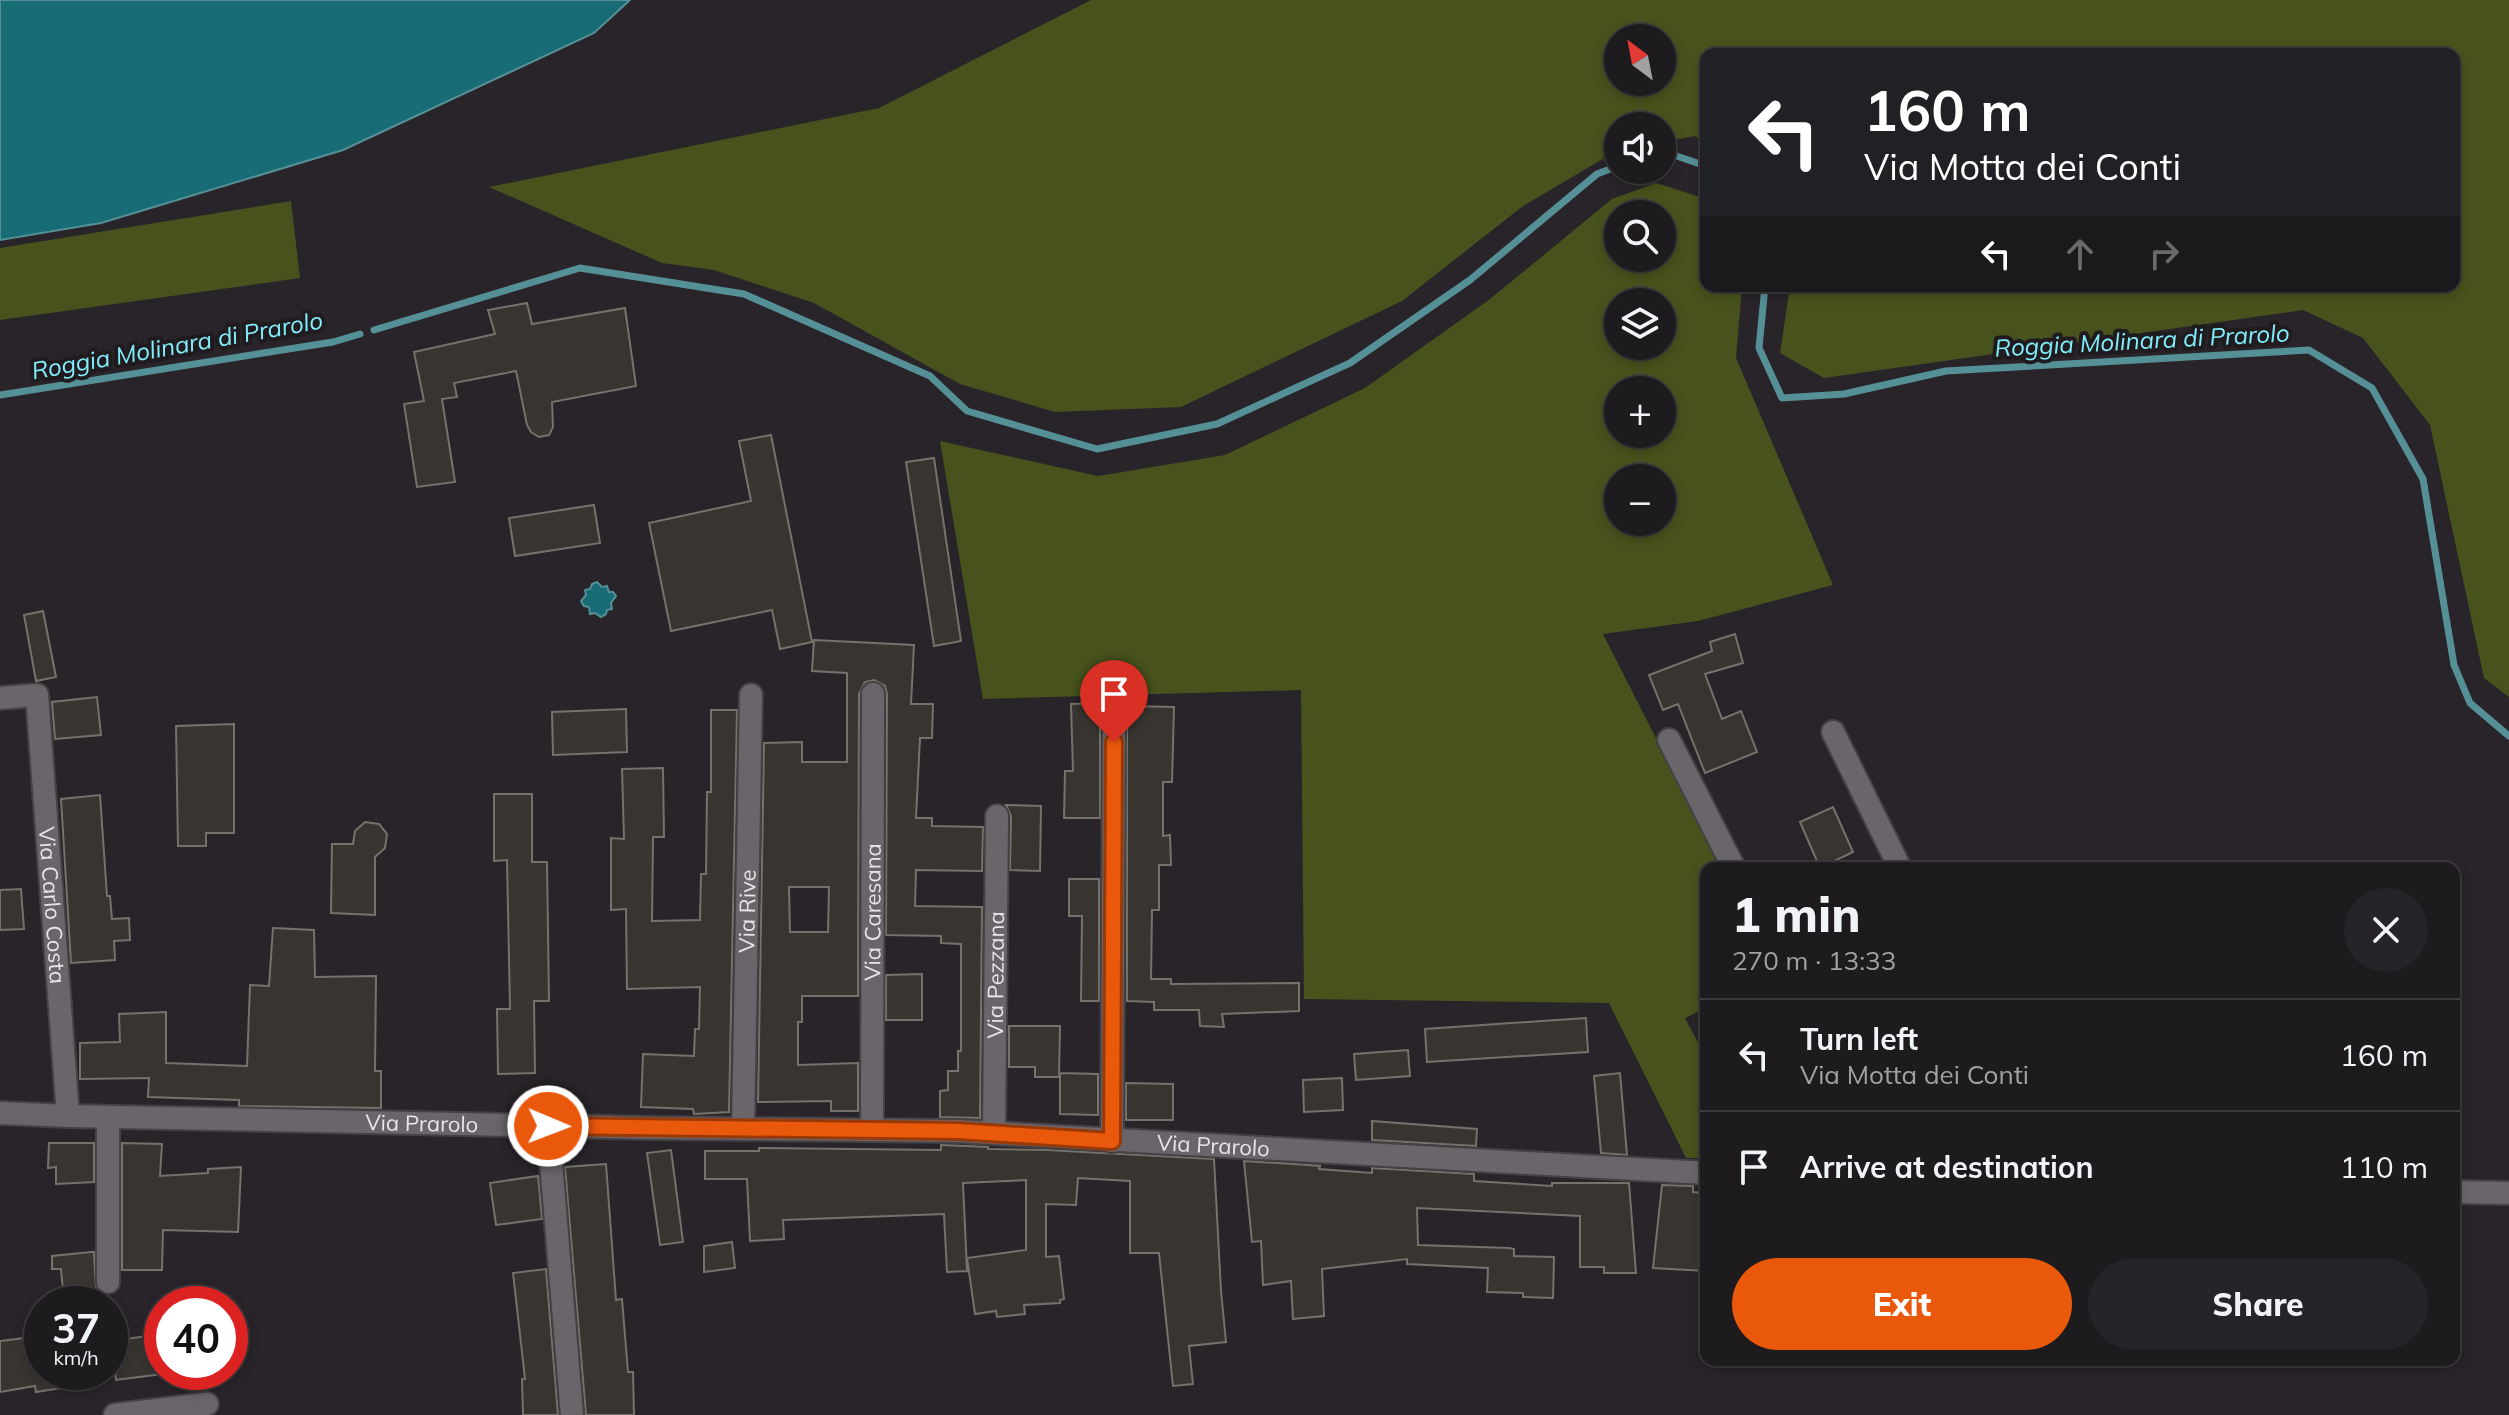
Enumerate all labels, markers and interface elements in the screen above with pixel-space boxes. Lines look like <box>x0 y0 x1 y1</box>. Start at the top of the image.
north arrow <box>1604 24 1676 96</box>
map controls <box>1604 24 1676 536</box>
text: 160 m <box>1864 75 2031 145</box>
icon: left <box>1732 80 1836 184</box>
button: sound <box>1604 112 1676 184</box>
text: Via Motta dei Conti <box>1864 144 2181 189</box>
button: search <box>1604 200 1676 272</box>
icon: left <box>1974 232 2018 276</box>
icon: ahead <box>2058 232 2102 276</box>
icon: right <box>2142 232 2186 276</box>
button: layers <box>1604 288 1676 360</box>
water label: Roggia Molinara di Prarolo <box>29 305 325 385</box>
water label: Roggia Molinara di Prarolo <box>1994 317 2290 363</box>
button: + <box>1604 376 1676 448</box>
button: − <box>1604 464 1676 536</box>
pin <box>1080 660 1148 742</box>
icon: arrive <box>1092 672 1136 716</box>
street label: Via Carlo Costa <box>33 826 72 985</box>
street label: Via Caresana <box>858 843 887 981</box>
street label: Via Rive <box>732 869 762 953</box>
text: 1 min <box>1732 884 1861 944</box>
button: close <box>2344 888 2428 972</box>
street label: Via Pezzana <box>981 911 1010 1039</box>
text: 270 m · 13:33 <box>1732 944 1896 977</box>
text: Turn left <box>1800 1020 1918 1058</box>
icon: left <box>1732 1033 1776 1077</box>
text: 160 m <box>2340 1036 2428 1074</box>
text: Via Motta dei Conti <box>1800 1058 2029 1091</box>
position arrow <box>506 1084 590 1168</box>
street label: Via Prarolo <box>365 1108 479 1138</box>
street label: Via Prarolo <box>1156 1128 1271 1162</box>
icon: arrive <box>1732 1145 1776 1189</box>
text: Arrive at destination <box>1800 1148 2094 1186</box>
text: 110 m <box>2340 1148 2428 1186</box>
button: Exit <box>1732 1258 2072 1350</box>
button: Share <box>2088 1258 2428 1350</box>
speed limit sign: 40 <box>144 1286 248 1390</box>
text: 37 <box>52 1303 100 1353</box>
text: km/h <box>53 1345 99 1370</box>

